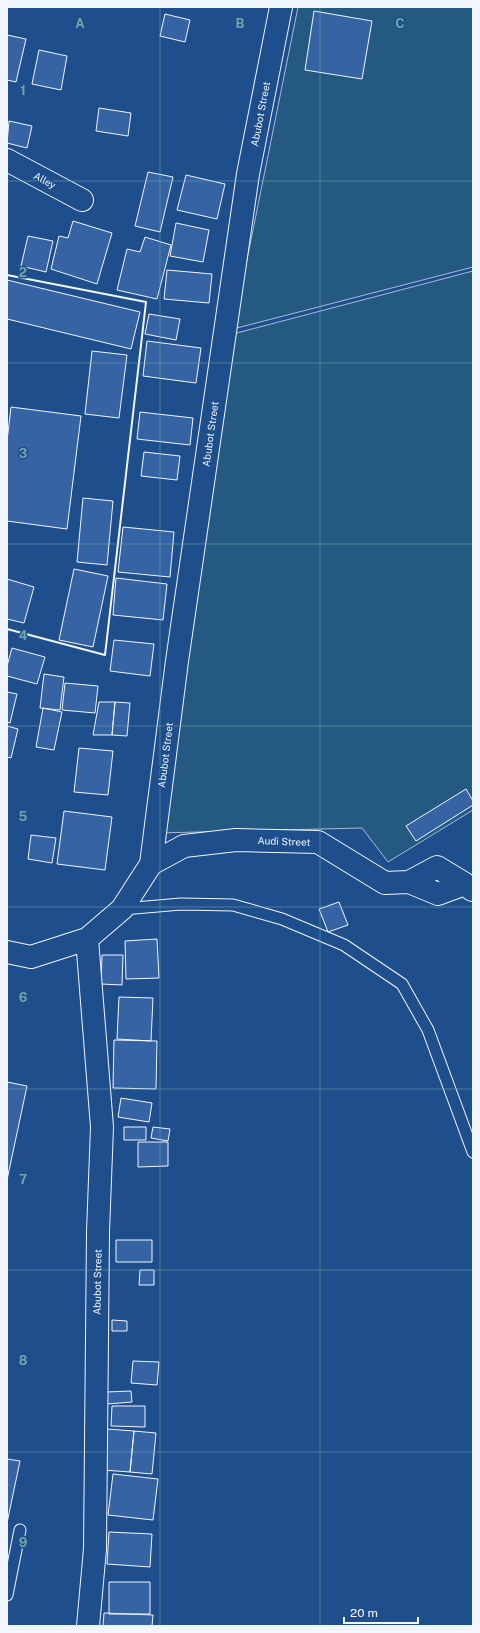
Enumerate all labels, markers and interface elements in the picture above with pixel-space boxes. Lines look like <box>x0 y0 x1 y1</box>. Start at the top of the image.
text: A <box>75 16 85 31</box>
text: B <box>236 16 245 31</box>
text: C <box>395 16 405 31</box>
street label: Abubot Street <box>248 80 272 147</box>
text: 1 <box>20 83 26 98</box>
street label: Alley <box>32 169 59 191</box>
text: 2 <box>19 265 27 280</box>
street label: Abubot Street <box>199 400 221 467</box>
text: 3 <box>19 446 28 461</box>
text: 4 <box>19 628 28 643</box>
street label: Abubot Street <box>155 721 175 788</box>
text: 5 <box>19 809 28 824</box>
street label: Audi Street <box>257 834 311 848</box>
text: 6 <box>19 990 28 1005</box>
text: 7 <box>19 1172 27 1187</box>
street label: Abubot Street <box>90 1249 104 1315</box>
text: 8 <box>19 1353 28 1368</box>
text: 9 <box>19 1535 27 1550</box>
scale bar <box>344 1599 418 1625</box>
text: 20 m <box>350 1606 378 1620</box>

